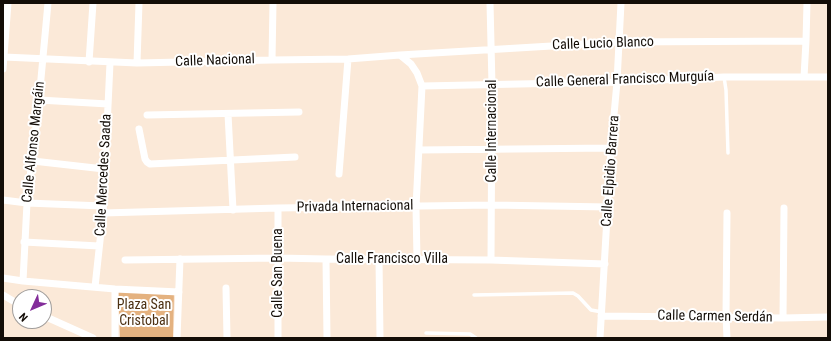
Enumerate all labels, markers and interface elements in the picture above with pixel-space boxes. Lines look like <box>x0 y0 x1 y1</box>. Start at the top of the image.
street label: Calle Lucio Blanco <box>552 34 654 54</box>
street label: Calle Nacional <box>175 51 255 71</box>
street label: Calle General Francisco Murguía <box>536 68 714 92</box>
street label: Calle Alfonso Margáin <box>19 80 49 204</box>
street label: Calle Internacional <box>484 80 500 182</box>
street label: Calle Mercedes Saada <box>92 113 116 237</box>
street label: Calle Elpidio Barrera <box>599 115 623 227</box>
street label: Privada Internacional <box>296 198 414 216</box>
street label: Calle San Buena <box>270 228 286 318</box>
street label: Calle Francisco Villa <box>336 251 448 267</box>
north arrow <box>12 289 52 329</box>
park label: Plaza San Cristobal <box>117 297 171 330</box>
street label: Calle Carmen Serdán <box>657 308 773 326</box>
text: N <box>17 310 31 324</box>

